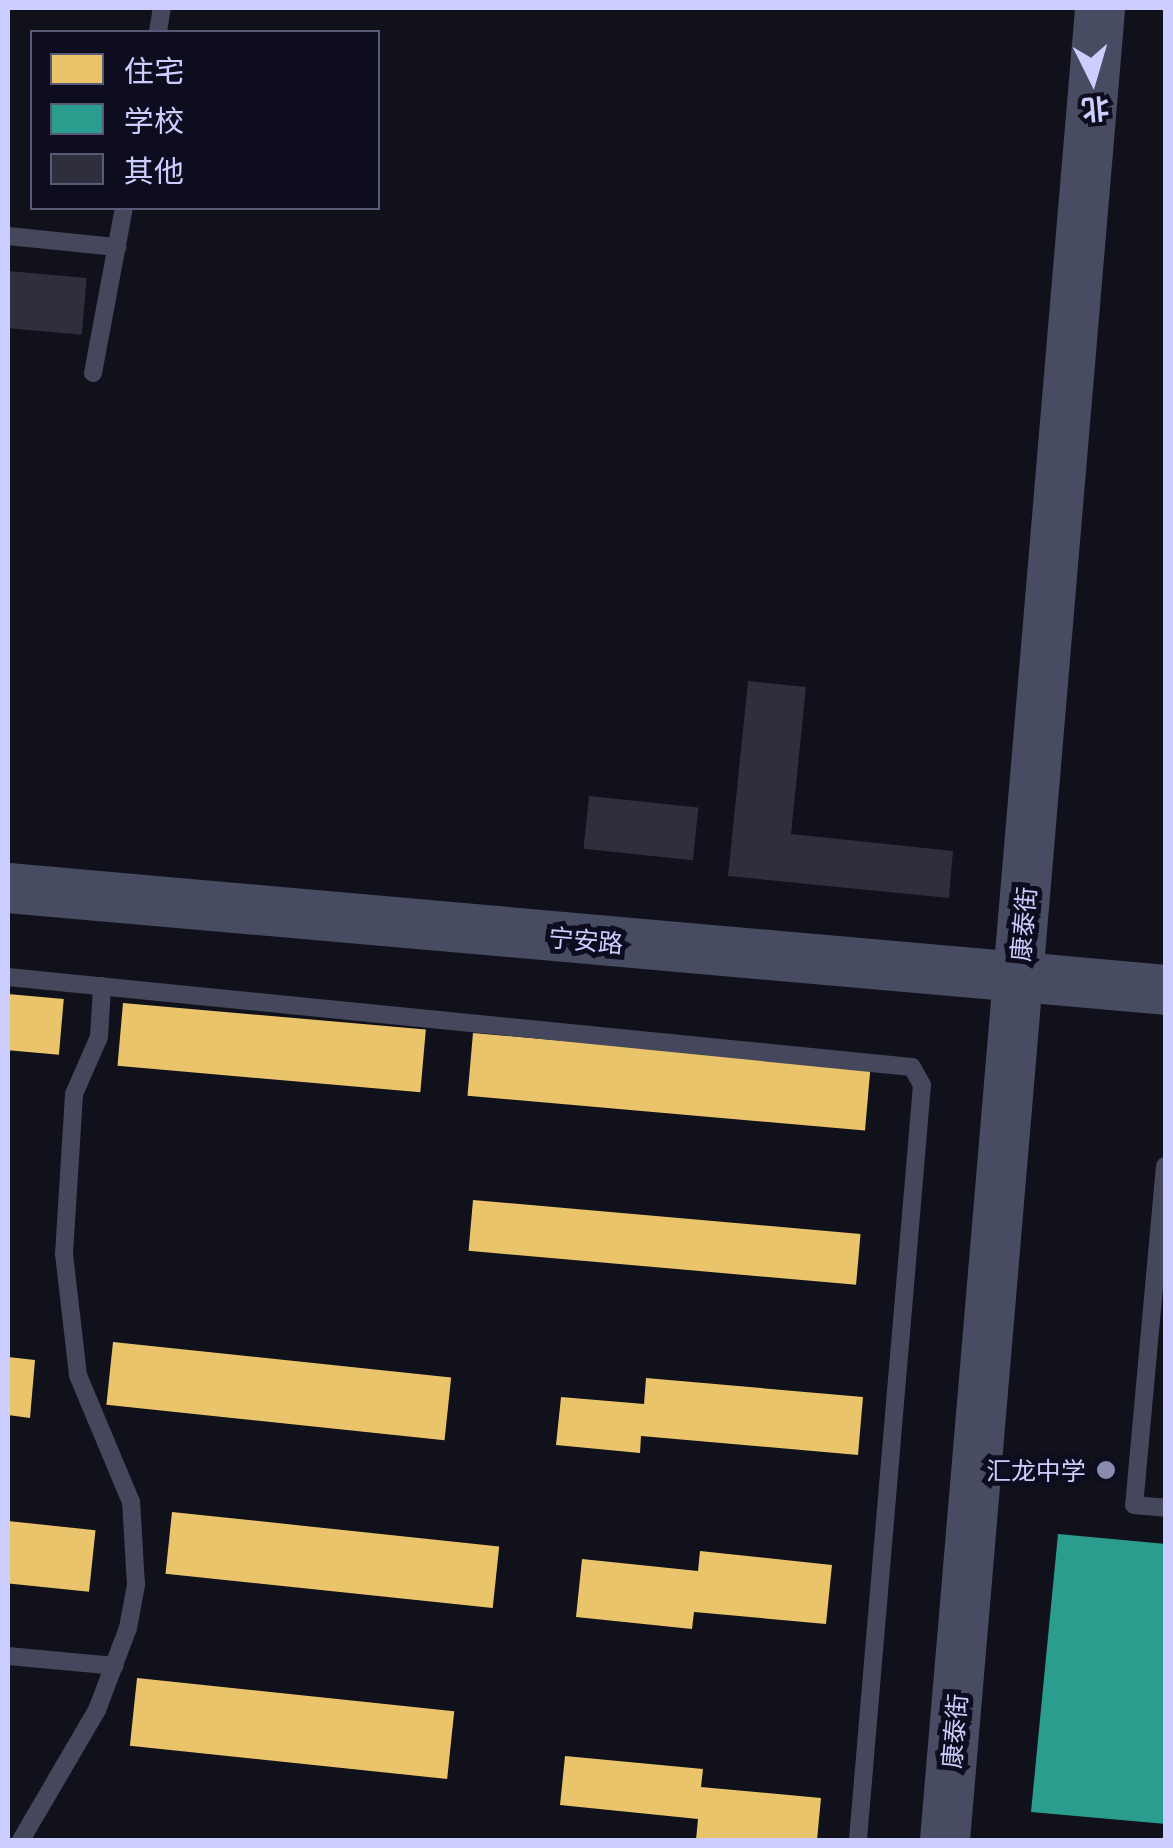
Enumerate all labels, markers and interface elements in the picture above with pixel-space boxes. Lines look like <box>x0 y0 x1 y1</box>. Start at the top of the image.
legend <box>30 30 380 210</box>
north arrow <box>1043 30 1143 130</box>
text: 住宅 <box>124 52 184 88</box>
text: 北 <box>1080 92 1111 128</box>
text: 学校 <box>124 102 184 138</box>
text: 其他 <box>124 152 184 188</box>
street label: 康泰街 <box>1005 885 1041 963</box>
street label: 宁安路 <box>547 922 625 958</box>
place label: 汇龙中学 <box>986 1455 1086 1485</box>
marker: 汇龙中学 <box>1095 1459 1117 1481</box>
street label: 康泰街 <box>936 1692 972 1770</box>

